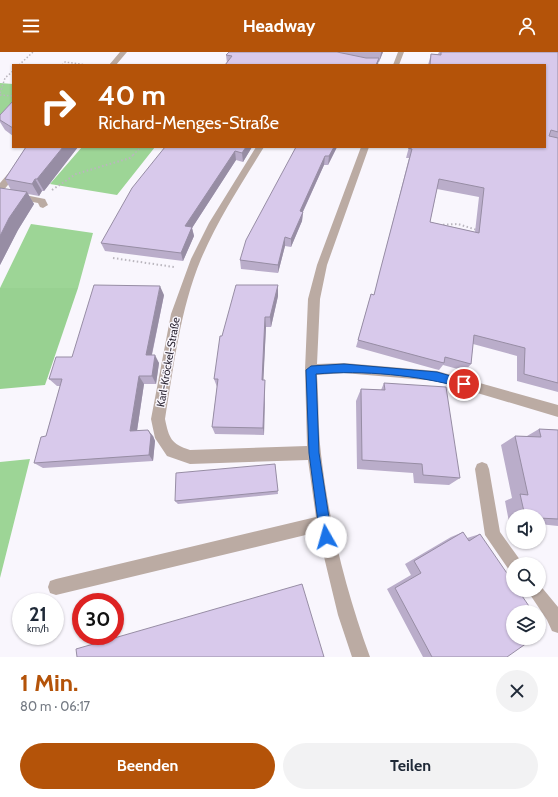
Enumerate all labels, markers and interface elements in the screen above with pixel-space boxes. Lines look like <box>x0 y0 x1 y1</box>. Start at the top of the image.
icon: menu <box>20 15 42 37</box>
text: Headway <box>243 15 315 37</box>
icon: person <box>516 15 538 37</box>
text: 40 m <box>98 78 166 112</box>
icon: right <box>32 80 84 132</box>
text: Richard-Menges-Straße <box>98 112 279 134</box>
street label: Karl-Kröckel-Straße <box>153 316 183 408</box>
pin <box>447 367 481 401</box>
icon: arrive <box>453 373 475 395</box>
map controls <box>506 509 546 645</box>
button: sound <box>506 509 546 549</box>
position arrow <box>305 516 347 558</box>
button: search <box>506 557 546 597</box>
speed limit sign: 30 <box>72 593 124 645</box>
text: 21 <box>29 602 47 626</box>
button: layers <box>506 605 546 645</box>
text: km/h <box>27 622 49 635</box>
text: 1 Min. <box>20 668 78 697</box>
button: close <box>496 670 538 712</box>
text: 80 m · 06:17 <box>20 698 90 714</box>
button: Beenden <box>20 743 275 789</box>
button: Teilen <box>283 743 538 789</box>

